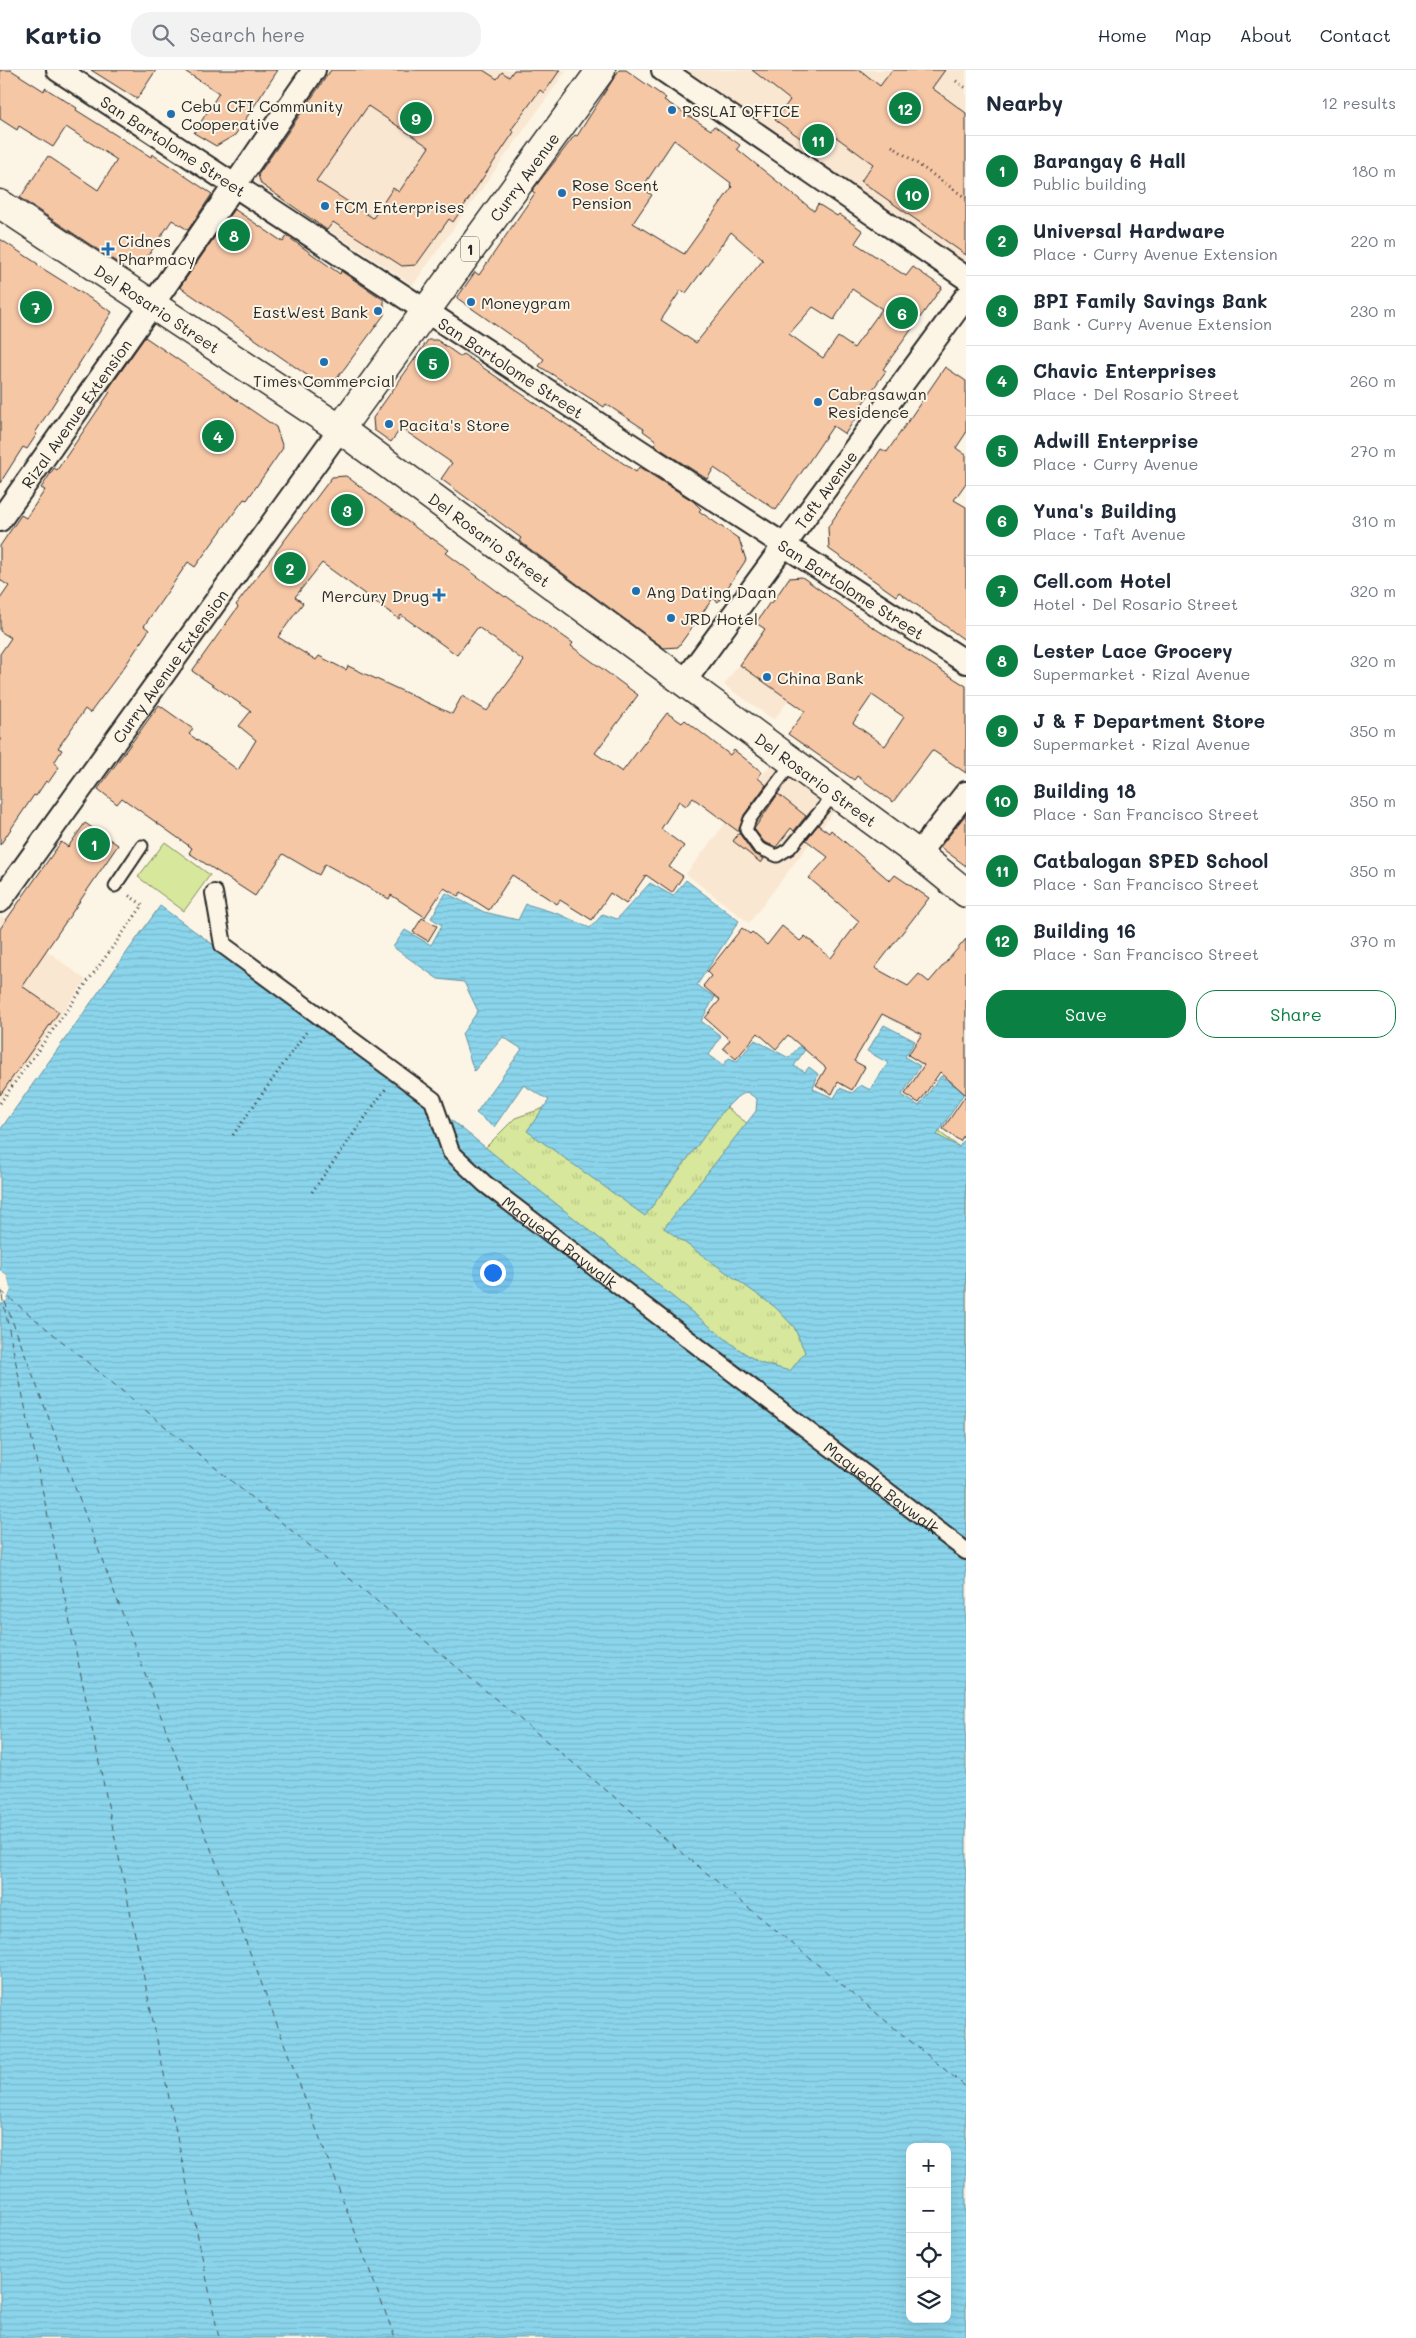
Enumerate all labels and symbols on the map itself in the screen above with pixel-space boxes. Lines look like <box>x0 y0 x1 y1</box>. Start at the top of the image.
pin: 12 <box>889 89 921 127</box>
street label: San Bartolome Street <box>97 90 250 201</box>
place label: Cebu CFI Community Cooperative <box>181 95 343 134</box>
pin: 9 <box>400 99 432 137</box>
place label: PSSLAI OFFICE <box>682 100 800 121</box>
marker: PSSLAI OFFICE <box>666 104 678 116</box>
marker: Cebu CFI Community Cooperative <box>165 108 177 120</box>
pin: 11 <box>802 121 834 159</box>
street label: Curry Avenue <box>484 128 563 225</box>
place label: Rose Scent Pension <box>572 174 659 213</box>
pin: 10 <box>897 175 929 213</box>
marker: Rose Scent Pension <box>556 187 568 199</box>
place label: FCM Enterprises <box>335 196 465 217</box>
marker: FCM Enterprises <box>319 200 331 212</box>
pin: 8 <box>218 216 250 254</box>
place label: Cidnes Pharmacy <box>118 230 195 269</box>
road number: 1 <box>461 236 479 262</box>
marker: Cidnes Pharmacy <box>102 243 114 255</box>
street label: Del Rosario Street <box>91 259 224 357</box>
pin: 7 <box>20 288 52 326</box>
place label: Moneygram <box>481 292 570 313</box>
pin: 6 <box>886 294 918 332</box>
marker: Moneygram <box>465 296 477 308</box>
place label: EastWest Bank <box>253 301 368 322</box>
marker: EastWest Bank <box>372 305 384 317</box>
street label: San Bartolome Street <box>435 312 588 422</box>
street label: Rizal Avenue Extension <box>16 334 136 492</box>
pin: 5 <box>417 344 449 382</box>
marker: Times Commercial <box>318 356 330 368</box>
place label: Times Commercial <box>253 370 395 391</box>
place label: Cabrasawan Residence <box>828 383 927 422</box>
marker: Cabrasawan Residence <box>812 396 824 408</box>
place label: Pacita's Store <box>399 414 510 435</box>
pin: 4 <box>202 417 234 455</box>
marker: Pacita's Store <box>383 418 395 430</box>
street label: Taft Avenue <box>789 446 861 533</box>
street label: Del Rosario Street <box>425 487 555 591</box>
pin: 3 <box>331 491 363 529</box>
street label: San Bartolome Street <box>774 534 929 643</box>
pin: 2 <box>274 549 306 587</box>
place label: Ang Dating Daan <box>646 581 776 602</box>
street label: Curry Avenue Extension <box>107 585 232 747</box>
place label: Mercury Drug <box>322 585 429 606</box>
marker: Ang Dating Daan <box>630 585 642 597</box>
marker: Mercury Drug <box>433 589 445 601</box>
place label: JRD Hotel <box>681 608 758 629</box>
marker: JRD Hotel <box>665 612 677 624</box>
place label: China Bank <box>777 667 864 688</box>
marker: China Bank <box>761 671 773 683</box>
street label: Del Rosario Street <box>751 727 881 831</box>
pin: 1 <box>78 825 110 863</box>
street label: Maqueda Baywalk <box>498 1190 622 1292</box>
your location <box>480 1260 506 1286</box>
street label: Maqueda Baywalk <box>820 1436 944 1538</box>

